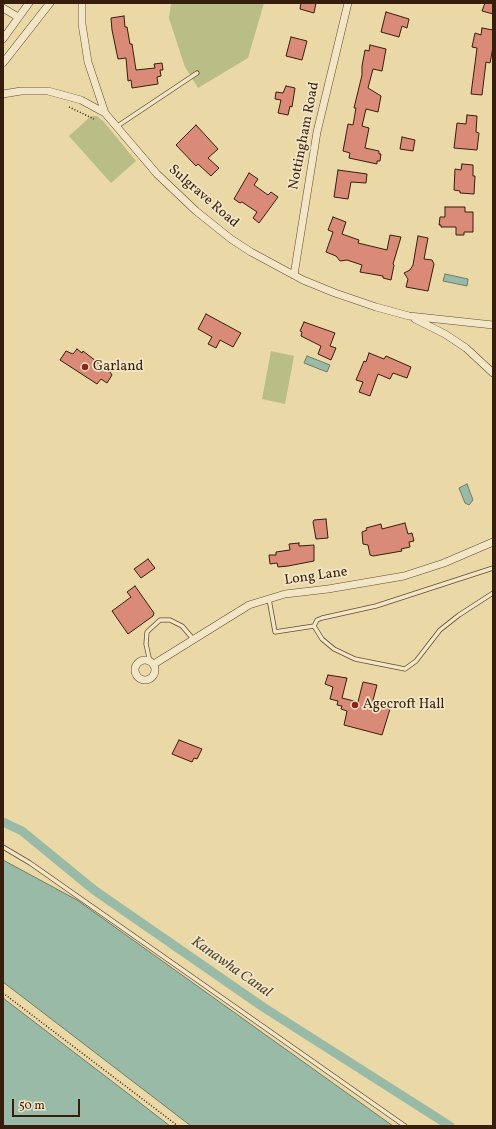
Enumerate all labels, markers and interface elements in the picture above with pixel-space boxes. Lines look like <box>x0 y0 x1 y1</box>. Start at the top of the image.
street label: Nottingham Road <box>286 81 324 191</box>
street label: Sulgrave Road <box>164 162 242 232</box>
place label: Garland <box>93 359 143 375</box>
marker: Garland <box>80 362 90 372</box>
street label: Long Lane <box>283 564 349 590</box>
place label: Agecroft Hall <box>363 697 445 713</box>
marker: Agecroft Hall <box>350 700 360 710</box>
water label: Kanawha Canal <box>187 934 275 1002</box>
scale bar <box>14 1091 82 1117</box>
text: 50 m <box>19 1098 45 1114</box>

